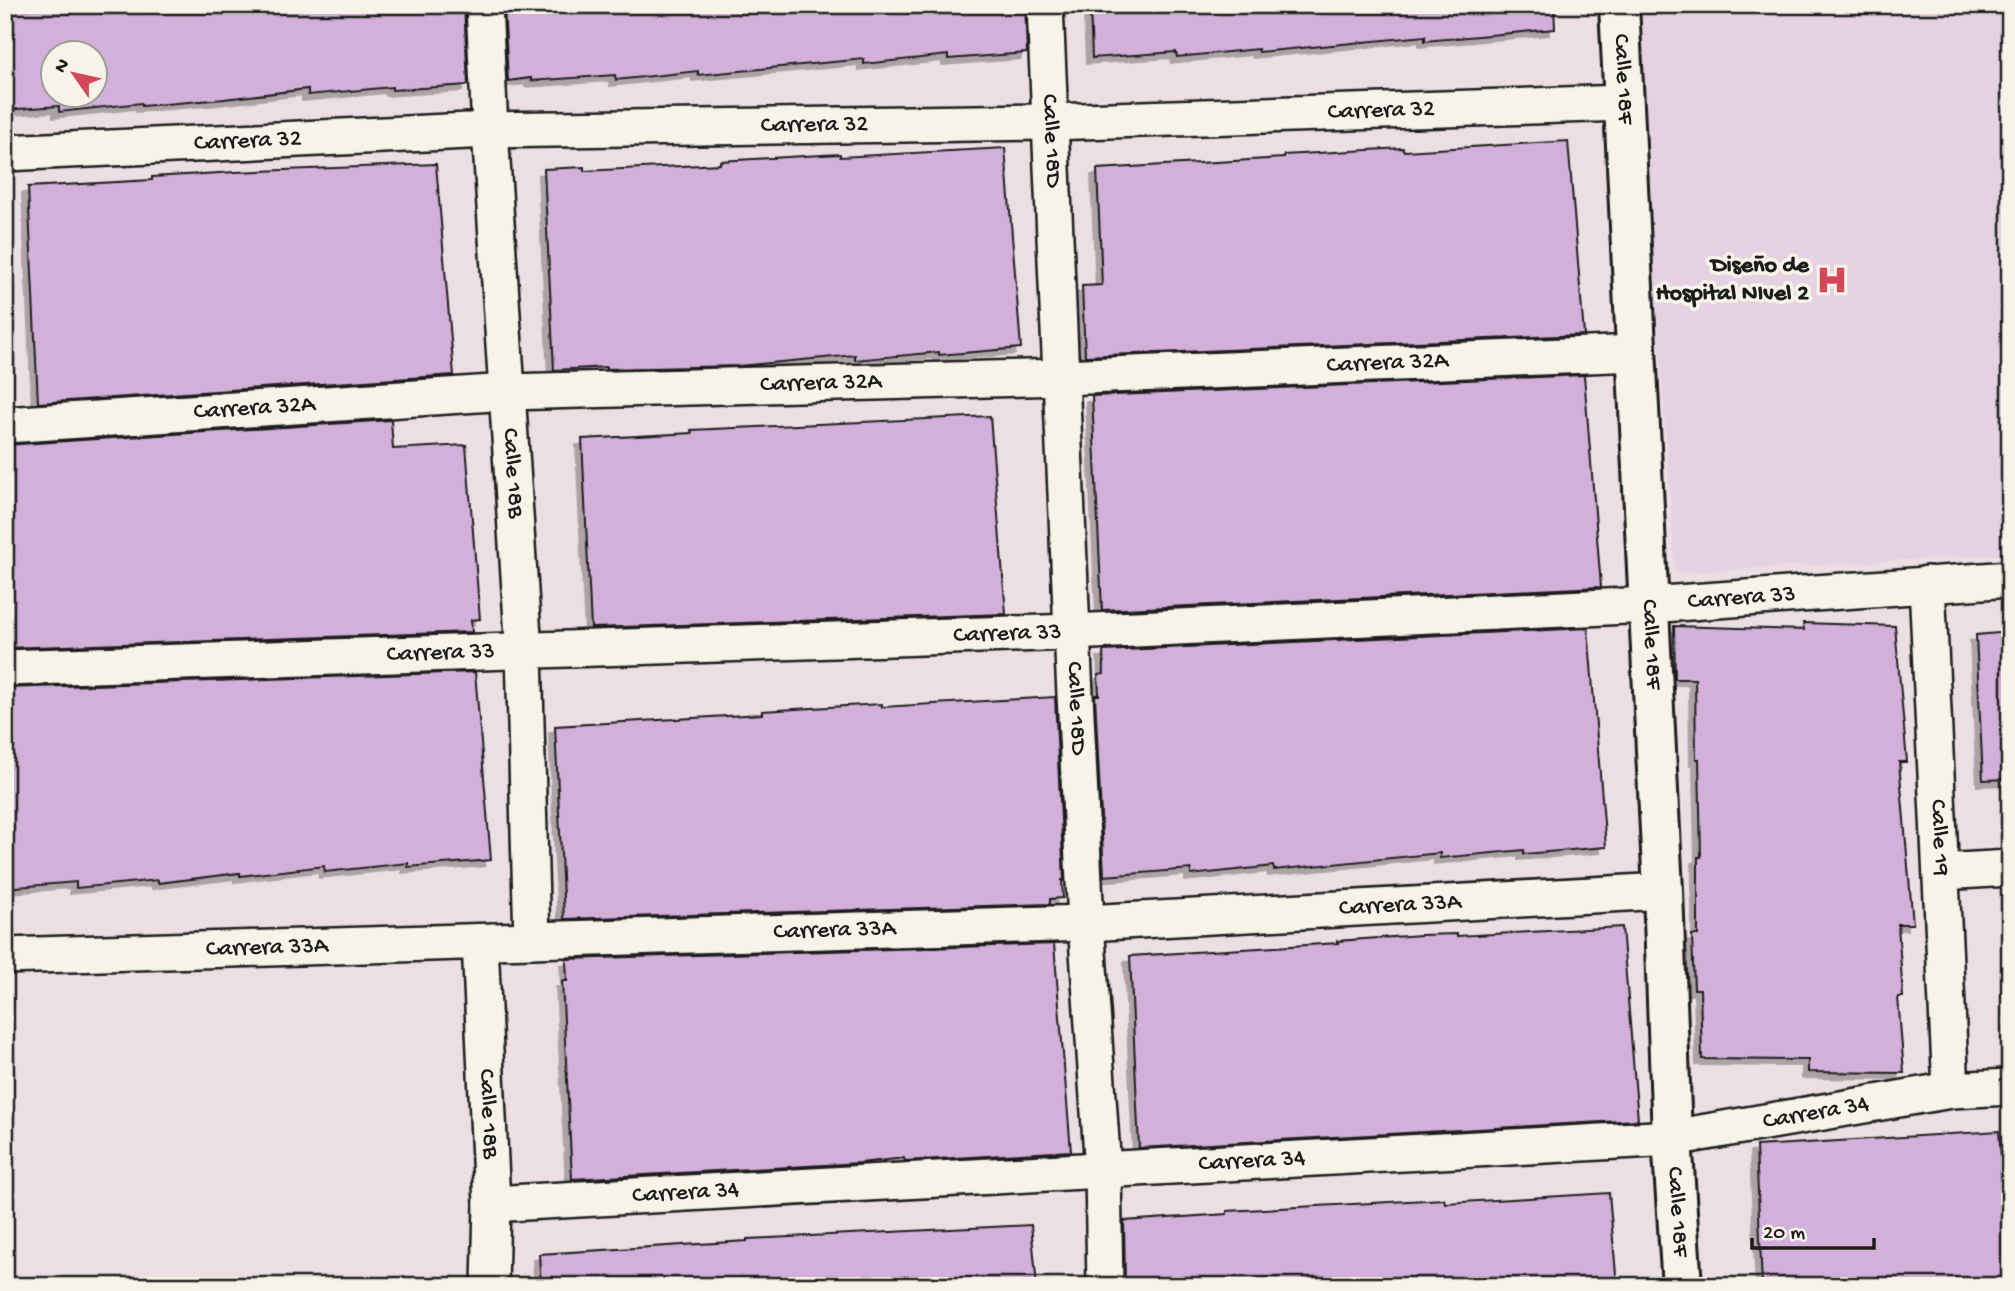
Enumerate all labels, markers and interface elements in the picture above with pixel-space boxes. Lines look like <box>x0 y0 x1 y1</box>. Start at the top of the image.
street label: Calle 18F <box>1606 33 1639 126</box>
north arrow <box>38 38 108 108</box>
text: N <box>50 55 76 78</box>
street label: Calle 18D <box>1034 94 1067 189</box>
street label: Carrera 32 <box>1327 95 1436 127</box>
street label: Carrera 32 <box>760 110 869 141</box>
street label: Carrera 32 <box>193 124 302 159</box>
place label: Diseño de Hospital NIvel 2 <box>1656 252 1811 309</box>
hospital icon: Diseño de Hospital NIvel 2 <box>1815 263 1849 297</box>
street label: Carrera 32A <box>1326 346 1451 380</box>
street label: Carrera 32A <box>760 367 884 400</box>
street label: Carrera 32A <box>193 390 318 427</box>
street label: Calle 18B <box>495 427 530 520</box>
street label: Carrera 33 <box>1687 580 1797 617</box>
street label: Calle 18F <box>1634 598 1668 692</box>
street label: Carrera 33 <box>953 618 1062 650</box>
street label: Carrera 33 <box>386 637 495 670</box>
street label: Calle 18D <box>1059 661 1092 756</box>
street label: Calle 19 <box>1923 799 1955 877</box>
street label: Carrera 33A <box>1338 888 1464 923</box>
street label: Carrera 33A <box>773 914 898 947</box>
street label: Carrera 33A <box>205 932 330 964</box>
street label: Calle 18B <box>471 1068 504 1160</box>
street label: Carrera 34 <box>1761 1090 1872 1137</box>
street label: Carrera 34 <box>1198 1144 1307 1179</box>
street label: Calle 18F <box>1659 1166 1695 1259</box>
street label: Carrera 34 <box>631 1176 741 1211</box>
scale bar <box>1752 1207 1875 1251</box>
text: 20 m <box>1763 1222 1805 1247</box>

